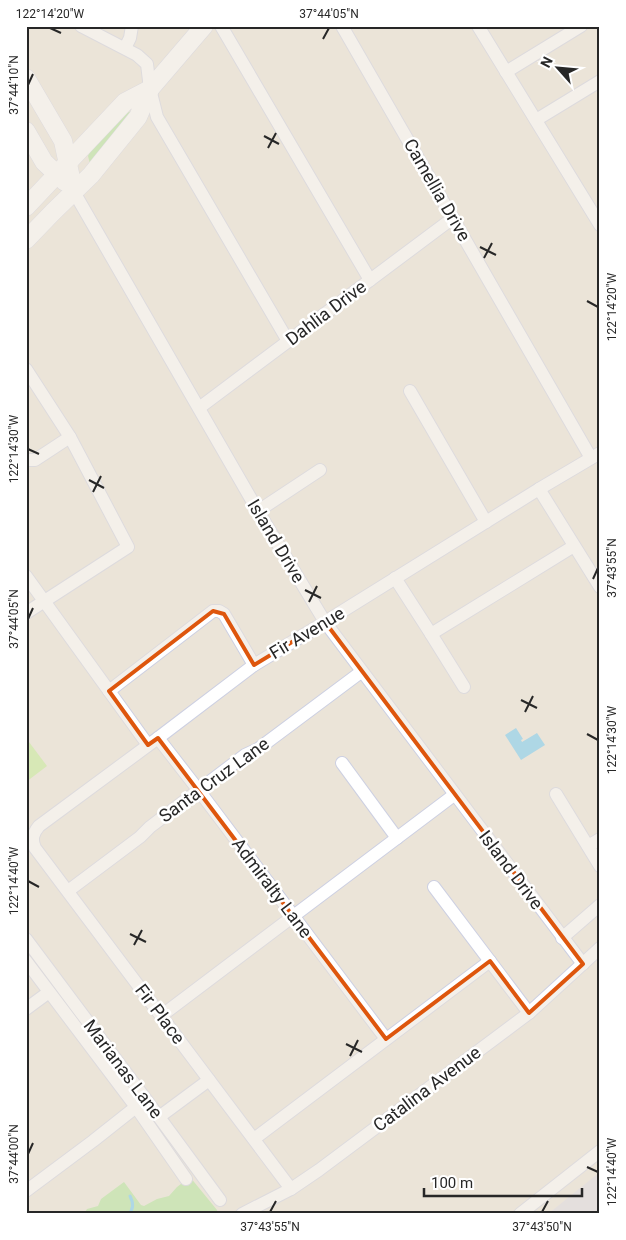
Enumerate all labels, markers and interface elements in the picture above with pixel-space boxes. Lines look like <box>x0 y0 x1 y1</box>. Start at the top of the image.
text: 122°14'20"W <box>16 7 84 21</box>
text: 37°44'05"N <box>299 7 359 21</box>
north arrow <box>534 42 584 92</box>
text: N <box>537 54 556 70</box>
text: 37°44'10"N <box>7 55 21 115</box>
street label: Camellia Drive <box>400 135 475 245</box>
text: 122°14'20"W <box>605 273 619 341</box>
street label: Dahlia Drive <box>281 276 370 350</box>
text: 122°14'30"W <box>7 415 21 483</box>
street label: Island Drive <box>243 495 309 586</box>
text: 37°43'55"N <box>605 538 619 598</box>
text: 37°44'05"N <box>7 589 21 649</box>
street label: Fir Avenue <box>265 602 348 663</box>
text: 122°14'30"W <box>605 706 619 774</box>
street label: Santa Cruz Lane <box>155 733 273 826</box>
street label: Island Drive <box>475 826 548 913</box>
street label: Admiralty Lane <box>228 834 317 942</box>
text: 122°14'40"W <box>7 847 21 915</box>
street label: Fir Place <box>131 980 190 1048</box>
street label: Marianas Lane <box>79 1015 167 1122</box>
street label: Catalina Avenue <box>369 1041 485 1136</box>
text: 37°44'00"N <box>7 1124 21 1184</box>
text: 122°14'40"W <box>605 1138 619 1206</box>
scale bar <box>424 1165 581 1197</box>
text: 100 m <box>431 1174 473 1192</box>
text: 37°43'55"N <box>240 1220 300 1234</box>
text: 37°43'50"N <box>512 1220 572 1234</box>

